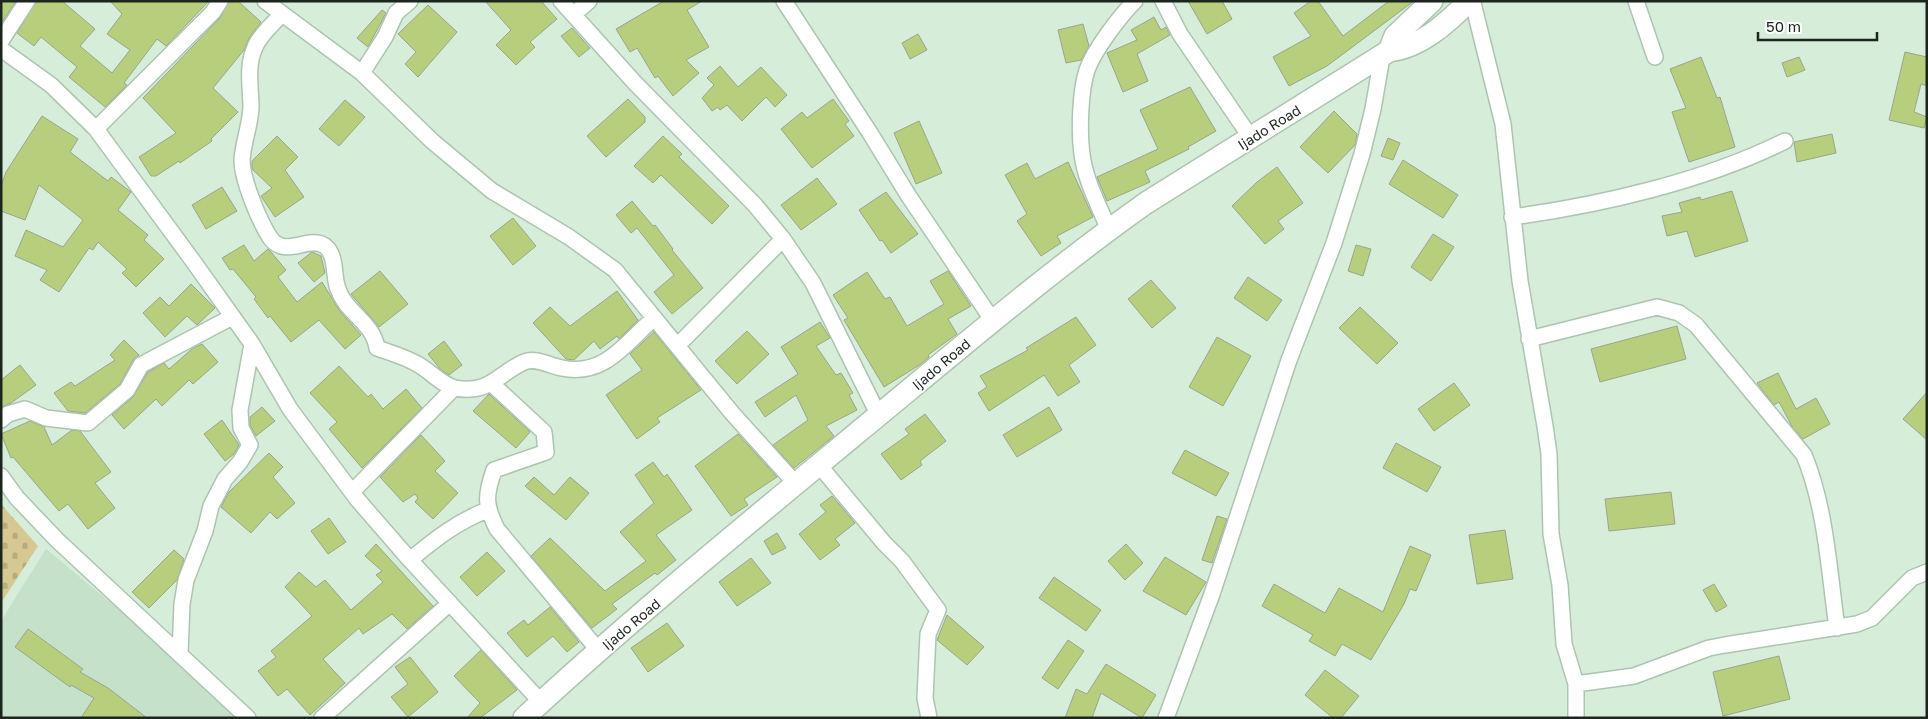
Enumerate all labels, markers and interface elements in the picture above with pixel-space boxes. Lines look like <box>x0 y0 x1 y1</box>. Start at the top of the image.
scale bar <box>1758 10 1877 42</box>
text: 50 m <box>1766 17 1801 35</box>
street label: Ijado Road <box>1234 101 1304 153</box>
street label: Ijado Road <box>908 335 974 393</box>
street label: Ijado Road <box>598 595 664 653</box>

